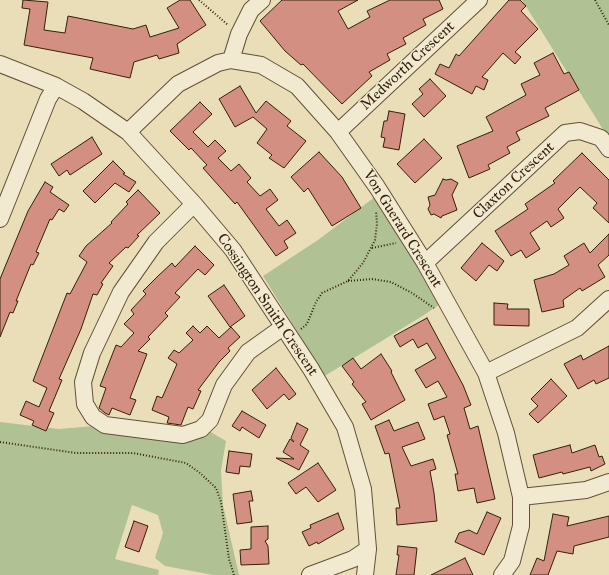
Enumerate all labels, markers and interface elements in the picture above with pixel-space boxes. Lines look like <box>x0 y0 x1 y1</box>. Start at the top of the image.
street label: Medworth Crescent <box>357 18 459 114</box>
street label: Claxton Crescent <box>469 139 559 223</box>
street label: Von Guerard Crescent <box>359 167 445 291</box>
street label: Cossington Smith Crescent <box>213 230 321 380</box>

